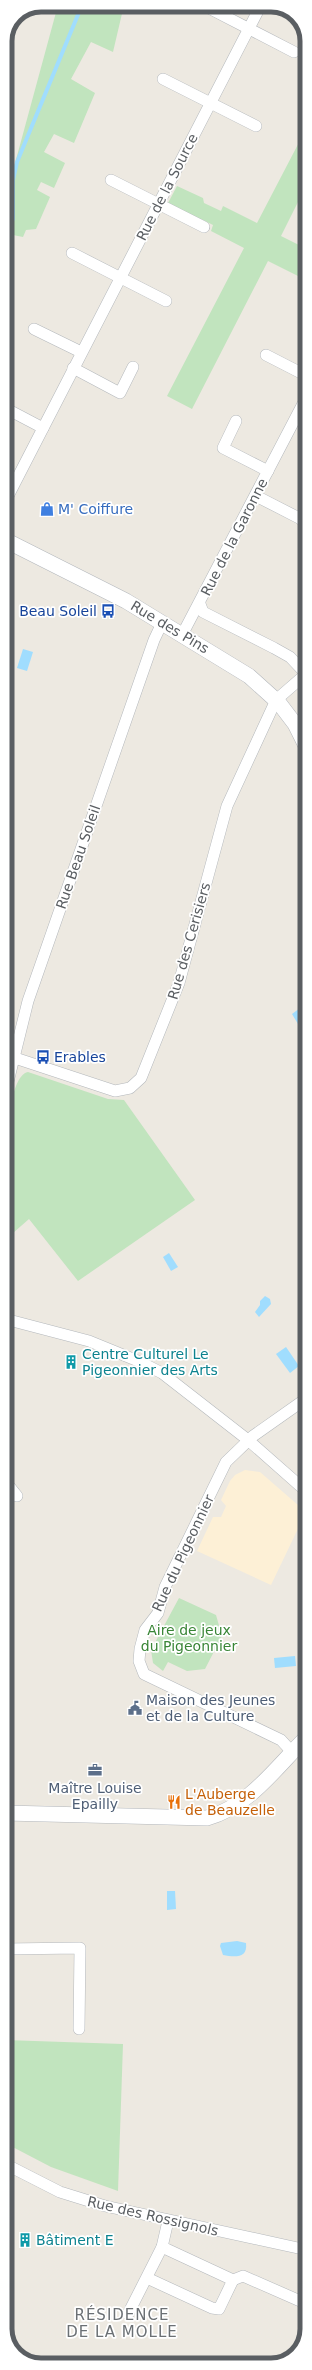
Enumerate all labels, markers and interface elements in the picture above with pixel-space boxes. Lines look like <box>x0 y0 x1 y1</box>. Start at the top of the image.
street label: Rue de la Source <box>133 131 201 243</box>
street label: Rue de la Garonne <box>197 476 271 598</box>
shop icon: M' Coiffure <box>39 501 55 517</box>
place label: M' Coiffure <box>58 501 133 517</box>
street label: Rue des Pins <box>128 597 212 657</box>
place label: Beau Soleil <box>19 603 97 619</box>
bus stop icon: Beau Soleil <box>100 603 116 619</box>
street label: Rue Beau Soleil <box>53 803 103 911</box>
street label: Rue des Cerisiers <box>165 881 213 1001</box>
bus stop icon: Erables <box>35 1049 51 1065</box>
place label: Erables <box>54 1049 106 1065</box>
place label: Centre Culturel Le Pigeonnier des Arts <box>82 1346 218 1378</box>
building icon: Centre Culturel Le Pigeonnier des Arts <box>63 1354 79 1370</box>
street label: Rue du Pigeonnier <box>149 1492 217 1614</box>
park label: Aire de jeux du Pigeonnier <box>141 1622 237 1654</box>
place label: Maison des Jeunes et de la Culture <box>146 1692 275 1724</box>
public building icon: Maison des Jeunes et de la Culture <box>127 1700 143 1716</box>
office icon: Maître Louise Epailly <box>87 1762 103 1778</box>
place label: Maître Louise Epailly <box>48 1780 142 1812</box>
place label: L'Auberge de Beauzelle <box>185 1786 275 1818</box>
restaurant icon: L'Auberge de Beauzelle <box>166 1794 182 1810</box>
street label: Rue des Rossignols <box>86 2193 220 2239</box>
building icon: Bâtiment E <box>17 2232 33 2248</box>
place label: Bâtiment E <box>36 2232 113 2248</box>
district label: RÉSIDENCE DE LA MOLLE <box>66 2305 178 2341</box>

